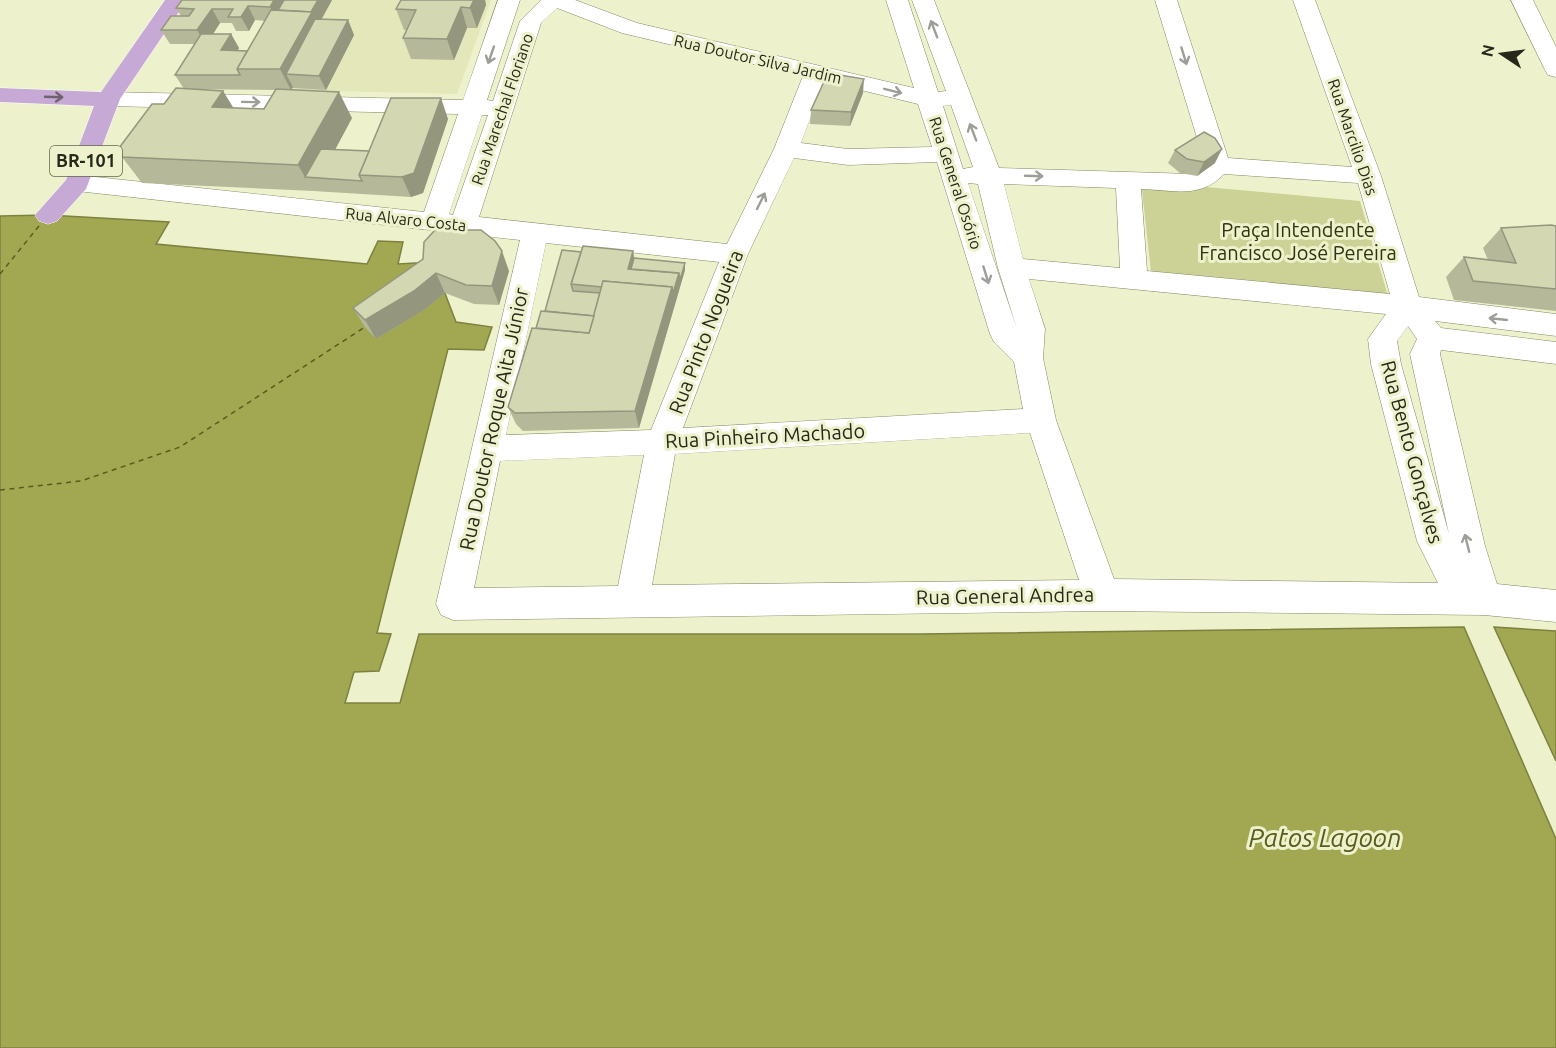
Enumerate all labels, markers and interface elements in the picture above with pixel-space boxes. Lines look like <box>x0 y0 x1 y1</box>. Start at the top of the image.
one-way arrow <box>928 21 939 39</box>
north arrow <box>1472 24 1532 84</box>
street label: Rua Marechal Floriano <box>468 31 536 187</box>
street label: Rua Doutor Silva Jardim <box>672 31 844 87</box>
text: N <box>1477 43 1497 58</box>
one-way arrow <box>484 45 495 64</box>
one-way arrow <box>1179 46 1190 65</box>
street label: Rua Marcilio Dias <box>1325 76 1381 198</box>
one-way arrow <box>883 85 902 97</box>
one-way arrow <box>44 91 64 103</box>
one-way arrow <box>240 96 260 108</box>
street label: Rua General Osório <box>926 114 986 252</box>
one-way arrow <box>967 124 978 142</box>
road number: BR-101 <box>50 146 122 176</box>
one-way arrow <box>1023 171 1043 182</box>
one-way arrow <box>755 193 767 211</box>
street label: Rua Alvaro Costa <box>345 204 467 234</box>
park label: Praça Intendente Francisco José Pereira <box>1199 218 1397 264</box>
street label: Rua Pinto Nogueira <box>664 247 747 417</box>
one-way arrow <box>981 265 992 284</box>
street label: Rua Doutor Roque Aita Júnior <box>454 285 533 552</box>
one-way arrow <box>1488 313 1508 324</box>
street label: Rua Bento Gonçalves <box>1377 358 1448 546</box>
street label: Rua Pinheiro Machado <box>664 419 866 452</box>
one-way arrow <box>1461 534 1473 553</box>
street label: Rua General Andrea <box>916 582 1094 609</box>
water label: Patos Lagoon <box>1249 823 1401 852</box>

